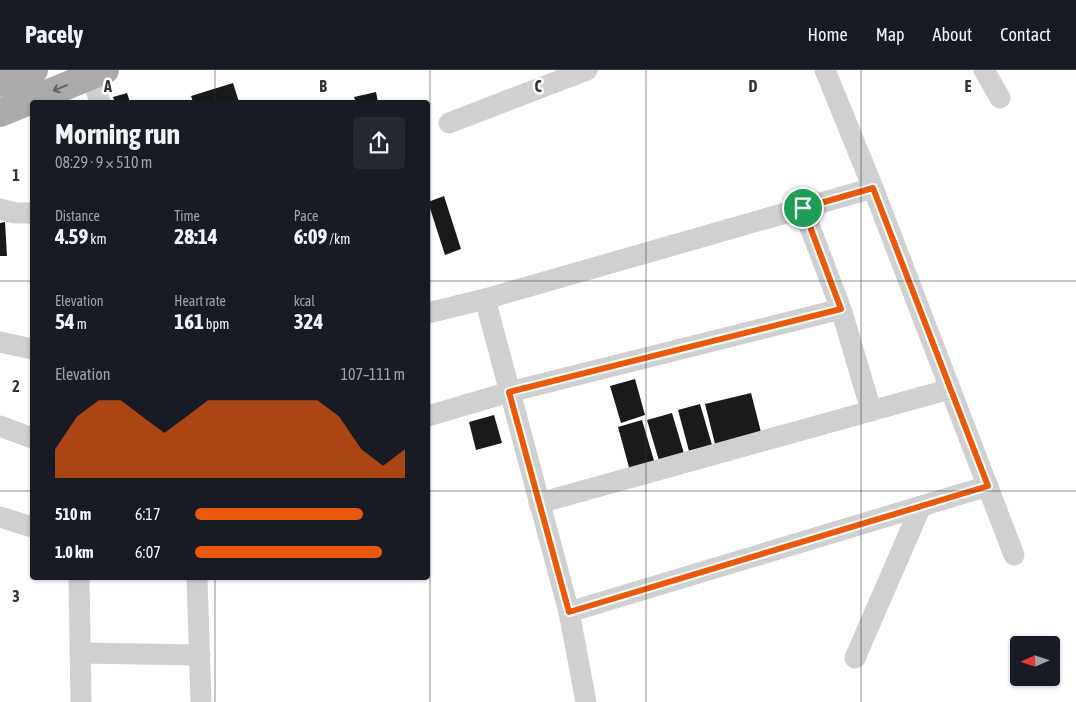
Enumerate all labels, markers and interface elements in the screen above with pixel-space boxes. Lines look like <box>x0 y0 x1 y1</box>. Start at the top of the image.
text: Pacely <box>25 21 83 48</box>
text: Home <box>808 24 848 45</box>
text: Map <box>876 24 905 45</box>
text: About <box>933 24 972 45</box>
text: Contact <box>1000 24 1051 45</box>
text: A <box>103 77 112 95</box>
text: B <box>319 77 327 95</box>
text: C <box>534 77 542 95</box>
text: D <box>749 77 758 95</box>
text: E <box>965 77 972 95</box>
one-way arrow <box>53 84 68 94</box>
button: share <box>353 117 405 169</box>
text: Morning run <box>55 118 180 150</box>
text: 08:29 · 9 × 510 m <box>55 153 152 171</box>
text: 1 <box>12 166 20 184</box>
pin <box>782 187 824 229</box>
icon: arrive <box>789 194 817 222</box>
text: Distance <box>55 208 100 224</box>
text: Time <box>174 208 200 224</box>
text: Pace <box>294 208 318 224</box>
text: 4.59 <box>55 224 88 248</box>
text: 28:14 <box>174 224 218 248</box>
text: 6:09 <box>294 224 327 248</box>
text: km <box>88 231 107 247</box>
text: /km <box>327 231 350 247</box>
text: Elevation <box>55 293 104 309</box>
text: Heart rate <box>174 293 226 309</box>
text: kcal <box>294 293 315 309</box>
text: 54 <box>55 309 75 333</box>
text: 161 <box>174 309 204 333</box>
text: 324 <box>294 309 323 333</box>
text: m <box>75 316 87 332</box>
text: bpm <box>204 316 229 332</box>
text: Elevation <box>55 365 110 383</box>
text: 107–111 m <box>341 365 405 383</box>
text: 2 <box>12 377 20 395</box>
text: 510 m <box>55 505 91 523</box>
text: 6:17 <box>135 505 160 523</box>
text: 1.0 km <box>55 543 94 561</box>
text: 6:07 <box>135 543 161 561</box>
text: 3 <box>12 587 20 605</box>
north arrow <box>1010 636 1060 686</box>
map controls <box>1010 636 1060 686</box>

